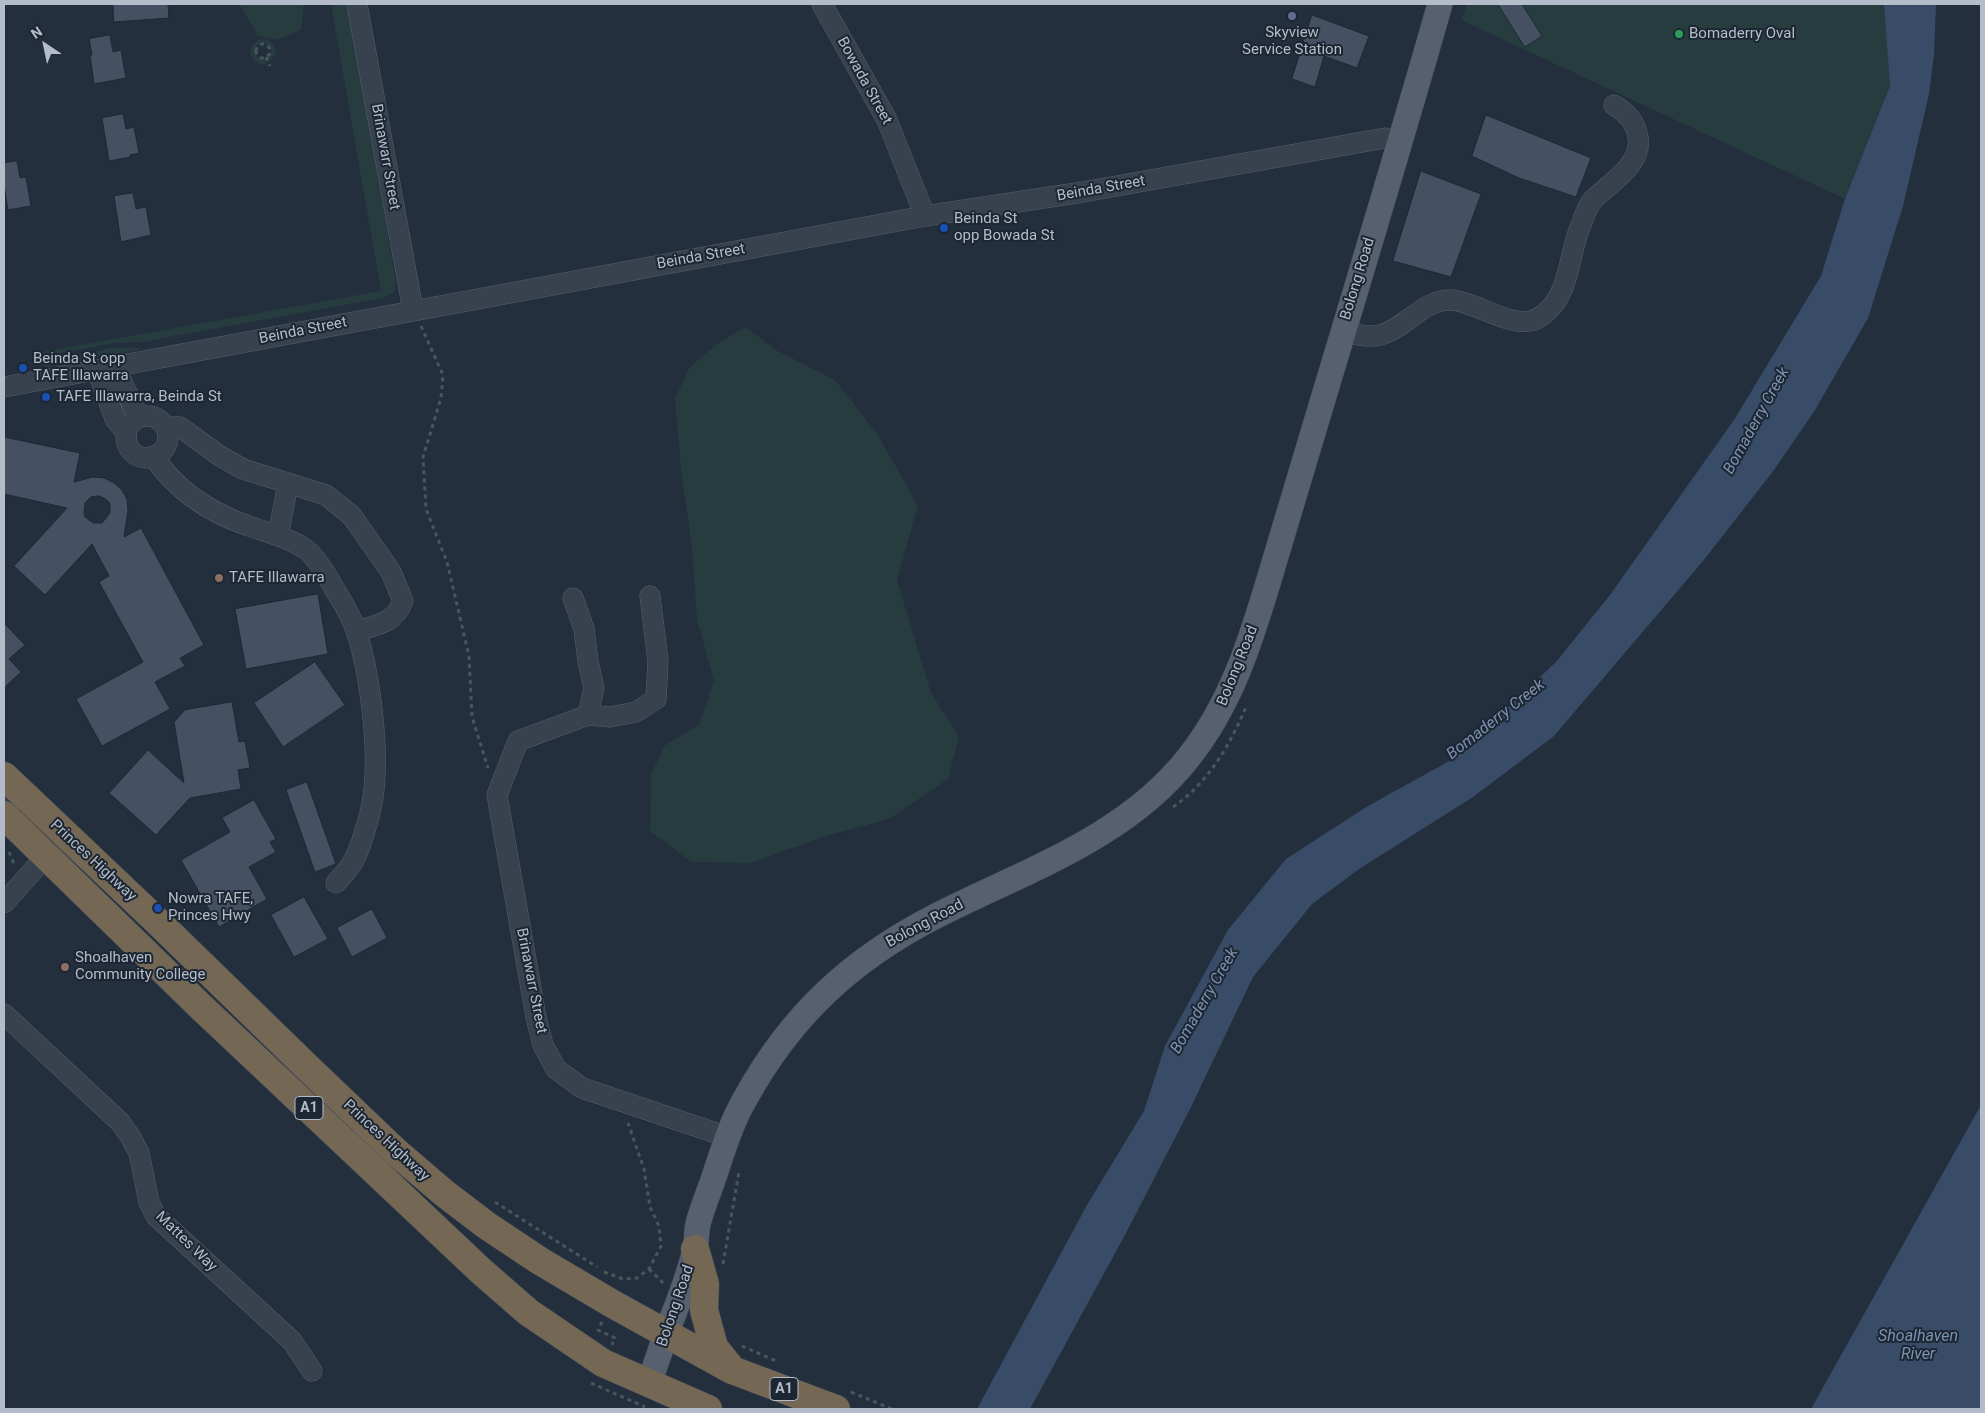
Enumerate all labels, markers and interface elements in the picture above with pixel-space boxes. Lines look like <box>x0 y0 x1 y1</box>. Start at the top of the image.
marker: Skyview Service Station <box>1286 10 1298 22</box>
north arrow <box>20 20 70 70</box>
text: N <box>28 23 45 42</box>
place label: Skyview Service Station <box>1242 24 1342 59</box>
place label: Bomaderry Oval <box>1689 25 1795 43</box>
marker: Bomaderry Oval <box>1673 28 1685 40</box>
street label: Bowada Street <box>833 34 895 128</box>
street label: Brinawarr Street <box>367 103 403 211</box>
street label: Beinda Street <box>1056 172 1146 206</box>
place label: Beinda St opp Bowada St <box>954 210 1055 245</box>
marker: Beinda St opp Bowada St <box>938 222 950 234</box>
street label: Bolong Road <box>1337 236 1379 322</box>
street label: Beinda Street <box>656 240 746 274</box>
street label: Beinda Street <box>258 314 348 348</box>
place label: Beinda St opp TAFE Illawarra <box>33 350 129 385</box>
marker: Beinda St opp TAFE Illawarra <box>17 362 29 374</box>
water label: Bomaderry Creek <box>1720 364 1794 478</box>
place label: TAFE Illawarra, Beinda St <box>56 388 222 406</box>
marker: TAFE Illawarra, Beinda St <box>40 391 52 403</box>
place label: TAFE Illawarra <box>229 569 325 587</box>
marker: TAFE Illawarra <box>213 572 225 584</box>
street label: Bolong Road <box>1214 623 1262 709</box>
water label: Bomaderry Creek <box>1443 676 1549 764</box>
street label: Princes Highway <box>46 816 140 906</box>
place label: Nowra TAFE, Princes Hwy <box>168 890 253 925</box>
street label: Bolong Road <box>883 896 967 952</box>
marker: Nowra TAFE, Princes Hwy <box>152 902 164 914</box>
street label: Brinawarr Street <box>512 927 550 1035</box>
water label: Bomaderry Creek <box>1167 945 1243 1057</box>
place label: Shoalhaven Community College <box>75 949 205 984</box>
marker: Shoalhaven Community College <box>59 961 71 973</box>
road number: A1 <box>295 1096 323 1120</box>
street label: Princes Highway <box>339 1096 433 1186</box>
street label: Mattes Way <box>151 1208 221 1276</box>
street label: Bolong Road <box>654 1263 698 1349</box>
water label: Shoalhaven River <box>1878 1327 1958 1365</box>
road number: A1 <box>770 1378 798 1400</box>

